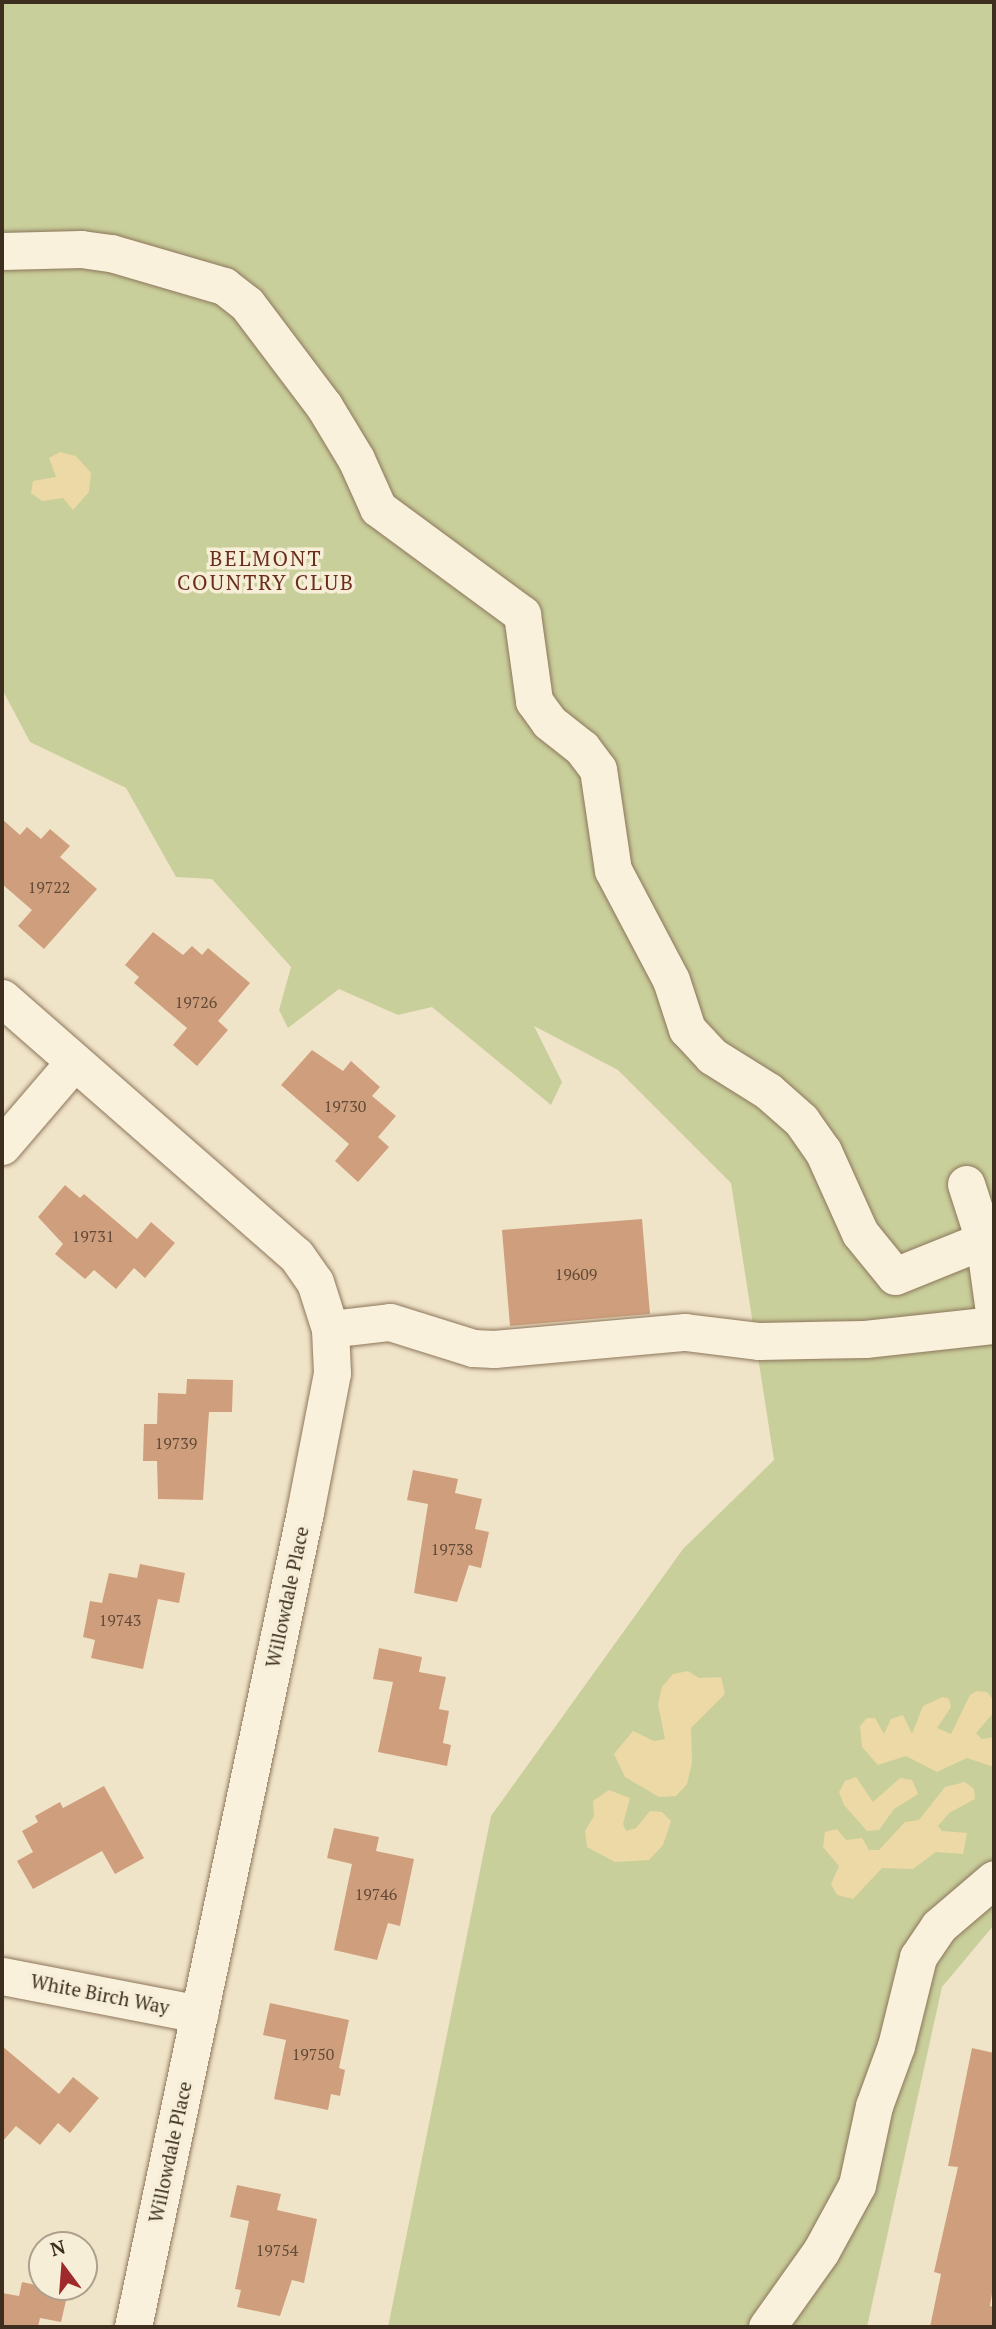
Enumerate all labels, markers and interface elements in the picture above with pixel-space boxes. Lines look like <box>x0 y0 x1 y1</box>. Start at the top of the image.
district label: BELMONT COUNTRY CLUB <box>179 545 353 595</box>
house number: 19722 <box>28 877 70 897</box>
house number: 19726 <box>175 992 217 1012</box>
house number: 19730 <box>324 1096 366 1116</box>
house number: 19731 <box>72 1226 114 1246</box>
house number: 19609 <box>555 1264 597 1284</box>
house number: 19739 <box>155 1433 197 1453</box>
street label: Willowdale Place <box>261 1524 313 1670</box>
house number: 19738 <box>431 1539 473 1559</box>
house number: 19743 <box>99 1610 141 1630</box>
house number: 19746 <box>355 1884 397 1904</box>
street label: White Birch Way <box>29 1969 171 2019</box>
house number: 19750 <box>292 2044 334 2064</box>
street label: Willowdale Place <box>144 2079 196 2225</box>
north arrow <box>28 2231 98 2301</box>
text: N <box>47 2233 68 2261</box>
house number: 19754 <box>256 2240 298 2260</box>

